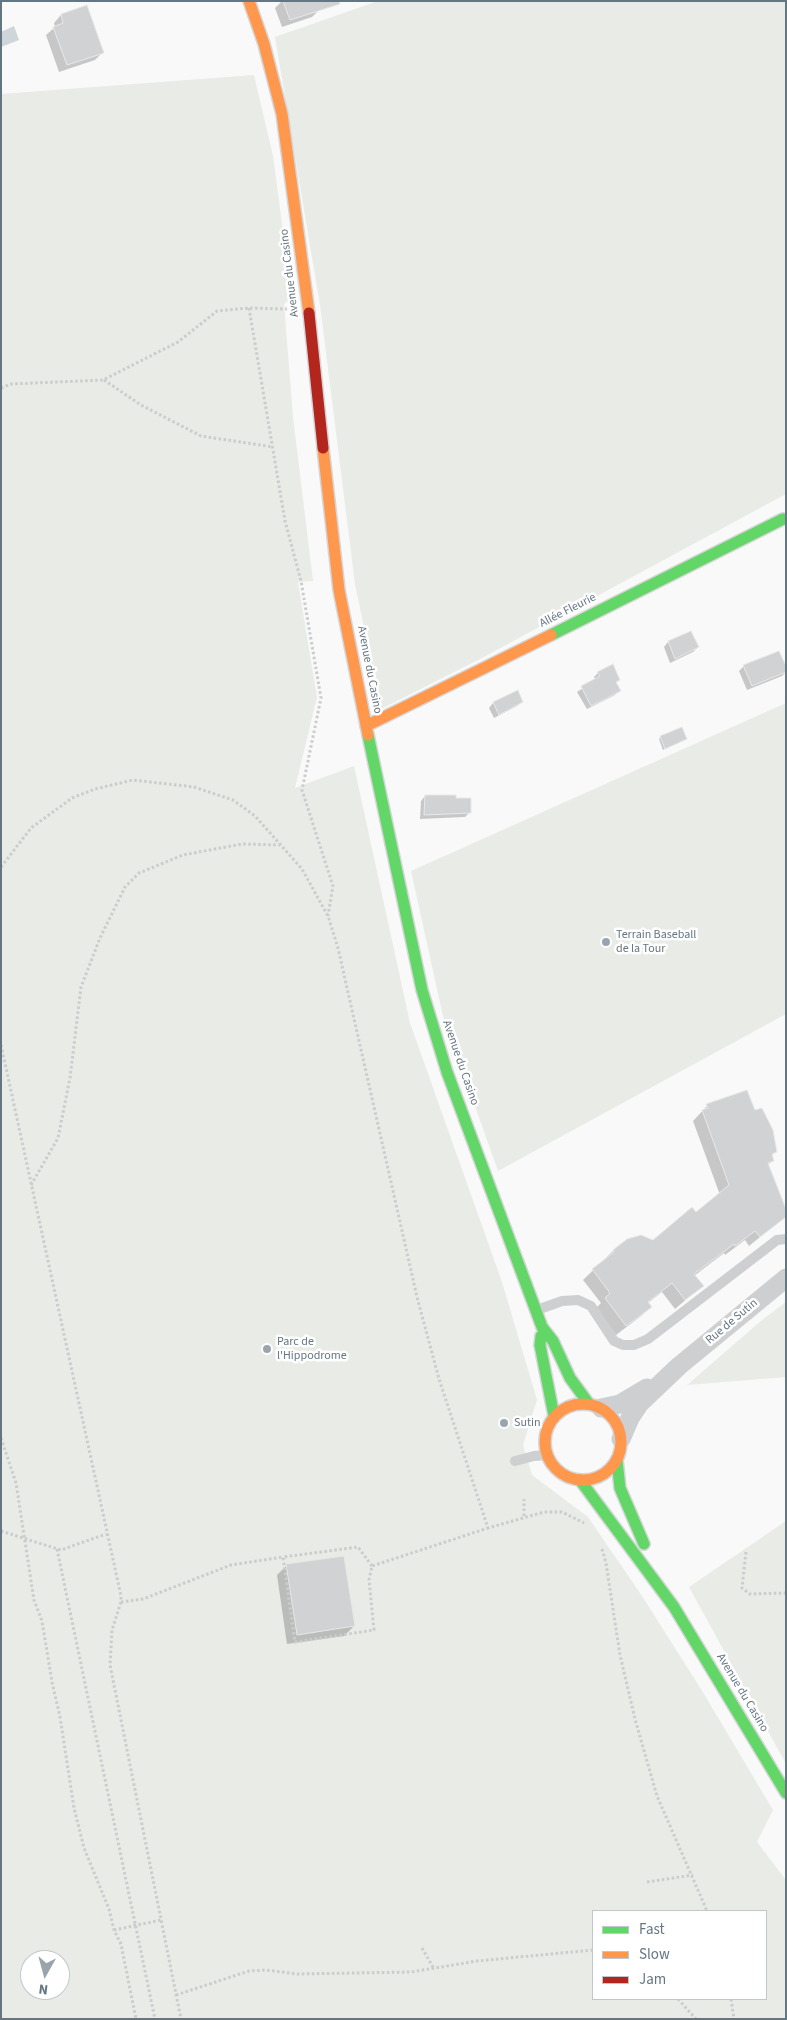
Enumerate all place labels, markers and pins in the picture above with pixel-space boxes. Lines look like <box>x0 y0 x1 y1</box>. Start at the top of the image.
place label: Terrain Baseball de la Tour <box>616 928 696 956</box>
marker: Terrain Baseball de la Tour <box>600 936 612 948</box>
place label: Parc de l'Hippodrome <box>277 1335 347 1363</box>
marker: Parc de l'Hippodrome <box>261 1343 273 1355</box>
place label: Sutin <box>514 1416 541 1430</box>
marker: Sutin <box>498 1417 510 1429</box>

